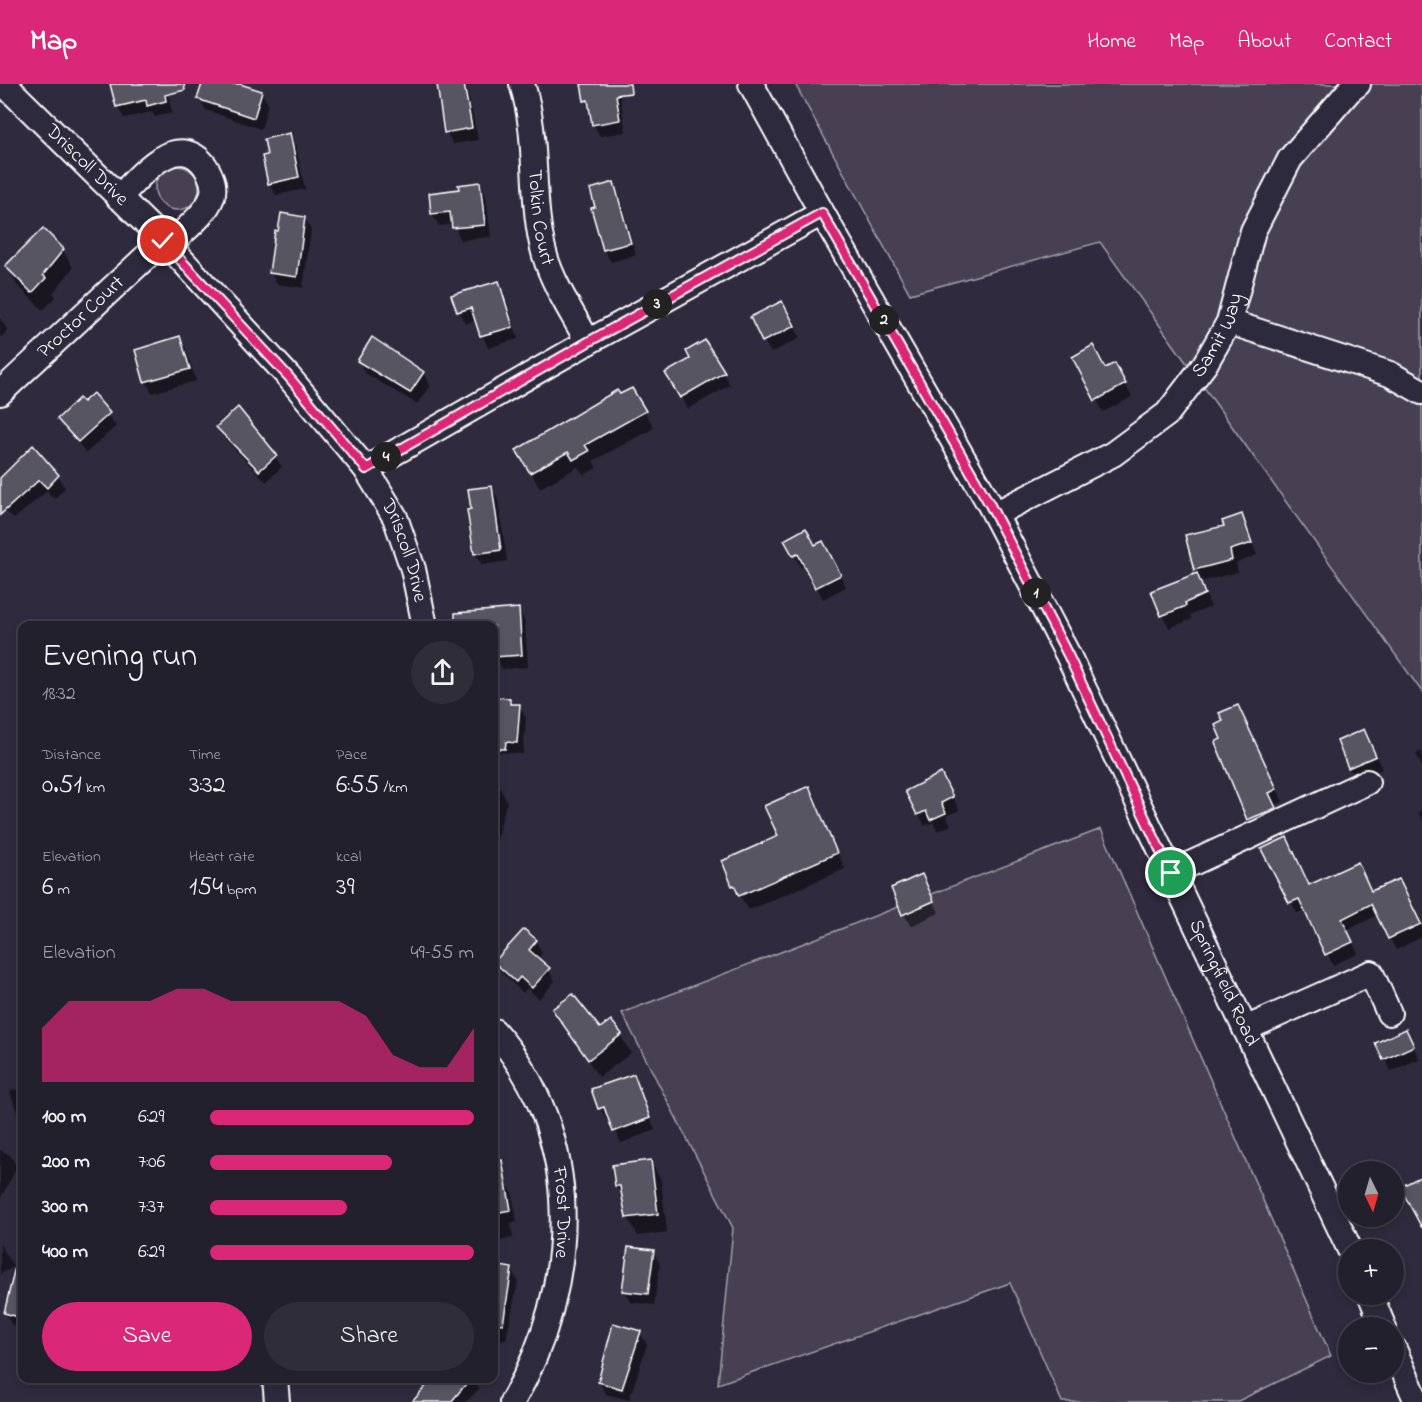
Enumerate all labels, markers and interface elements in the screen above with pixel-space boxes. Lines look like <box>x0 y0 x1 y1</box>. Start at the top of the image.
text: Map <box>30 22 77 63</box>
text: Home <box>1087 27 1136 57</box>
text: Map <box>1169 27 1204 57</box>
text: About <box>1237 27 1291 57</box>
text: Contact <box>1324 27 1392 57</box>
street label: Driscoll Drive <box>38 117 135 213</box>
street label: Tolkin Court <box>520 169 562 270</box>
pin <box>137 215 188 266</box>
icon: check <box>146 224 179 257</box>
street label: Proctor Court <box>31 269 131 365</box>
pin: 3 <box>642 289 672 319</box>
street label: Samit Way <box>1185 290 1250 384</box>
text: 3 <box>654 292 660 316</box>
pin: 2 <box>869 305 899 335</box>
text: 2 <box>880 308 888 332</box>
pin: 4 <box>371 442 401 472</box>
text: 4 <box>383 445 389 469</box>
street label: Driscoll Drive <box>373 493 434 605</box>
pin: 1 <box>1021 578 1051 608</box>
text: 1 <box>1033 581 1039 605</box>
text: Evening run <box>42 633 197 681</box>
button: share <box>411 641 474 704</box>
text: 18:32 <box>42 680 76 709</box>
text: Distance <box>42 743 101 767</box>
text: Time <box>189 743 221 767</box>
text: Pace <box>336 743 367 767</box>
text: 0.51 <box>42 767 82 805</box>
text: 3:32 <box>189 767 226 805</box>
text: 6:55 <box>336 767 379 805</box>
text: km <box>82 776 105 800</box>
text: /km <box>379 776 408 800</box>
text: Elevation <box>42 845 101 869</box>
text: Heart rate <box>189 845 255 869</box>
text: kcal <box>336 845 361 869</box>
pin <box>1145 847 1196 898</box>
icon: arrive <box>1154 856 1187 889</box>
text: 6 <box>42 869 53 907</box>
text: 154 <box>189 869 223 907</box>
text: 39 <box>336 869 355 907</box>
text: m <box>53 878 70 902</box>
text: bpm <box>223 878 256 902</box>
street label: Springfield Road <box>1181 915 1266 1051</box>
text: Elevation <box>42 939 116 968</box>
text: 49–55 m <box>411 939 474 968</box>
text: 100 m <box>42 1103 86 1132</box>
text: 6:29 <box>138 1103 164 1132</box>
text: 200 m <box>42 1148 90 1177</box>
text: 7:06 <box>138 1148 165 1177</box>
north arrow <box>1338 1161 1404 1227</box>
map controls <box>1338 1161 1404 1383</box>
street label: Frost Drive <box>544 1164 577 1260</box>
text: 300 m <box>42 1193 88 1222</box>
text: 7:37 <box>138 1193 164 1222</box>
text: 400 m <box>42 1238 88 1267</box>
text: 6:29 <box>138 1238 164 1267</box>
button: + <box>1338 1239 1404 1305</box>
button: Save <box>42 1302 252 1371</box>
button: Share <box>264 1302 474 1371</box>
button: − <box>1338 1317 1404 1383</box>

